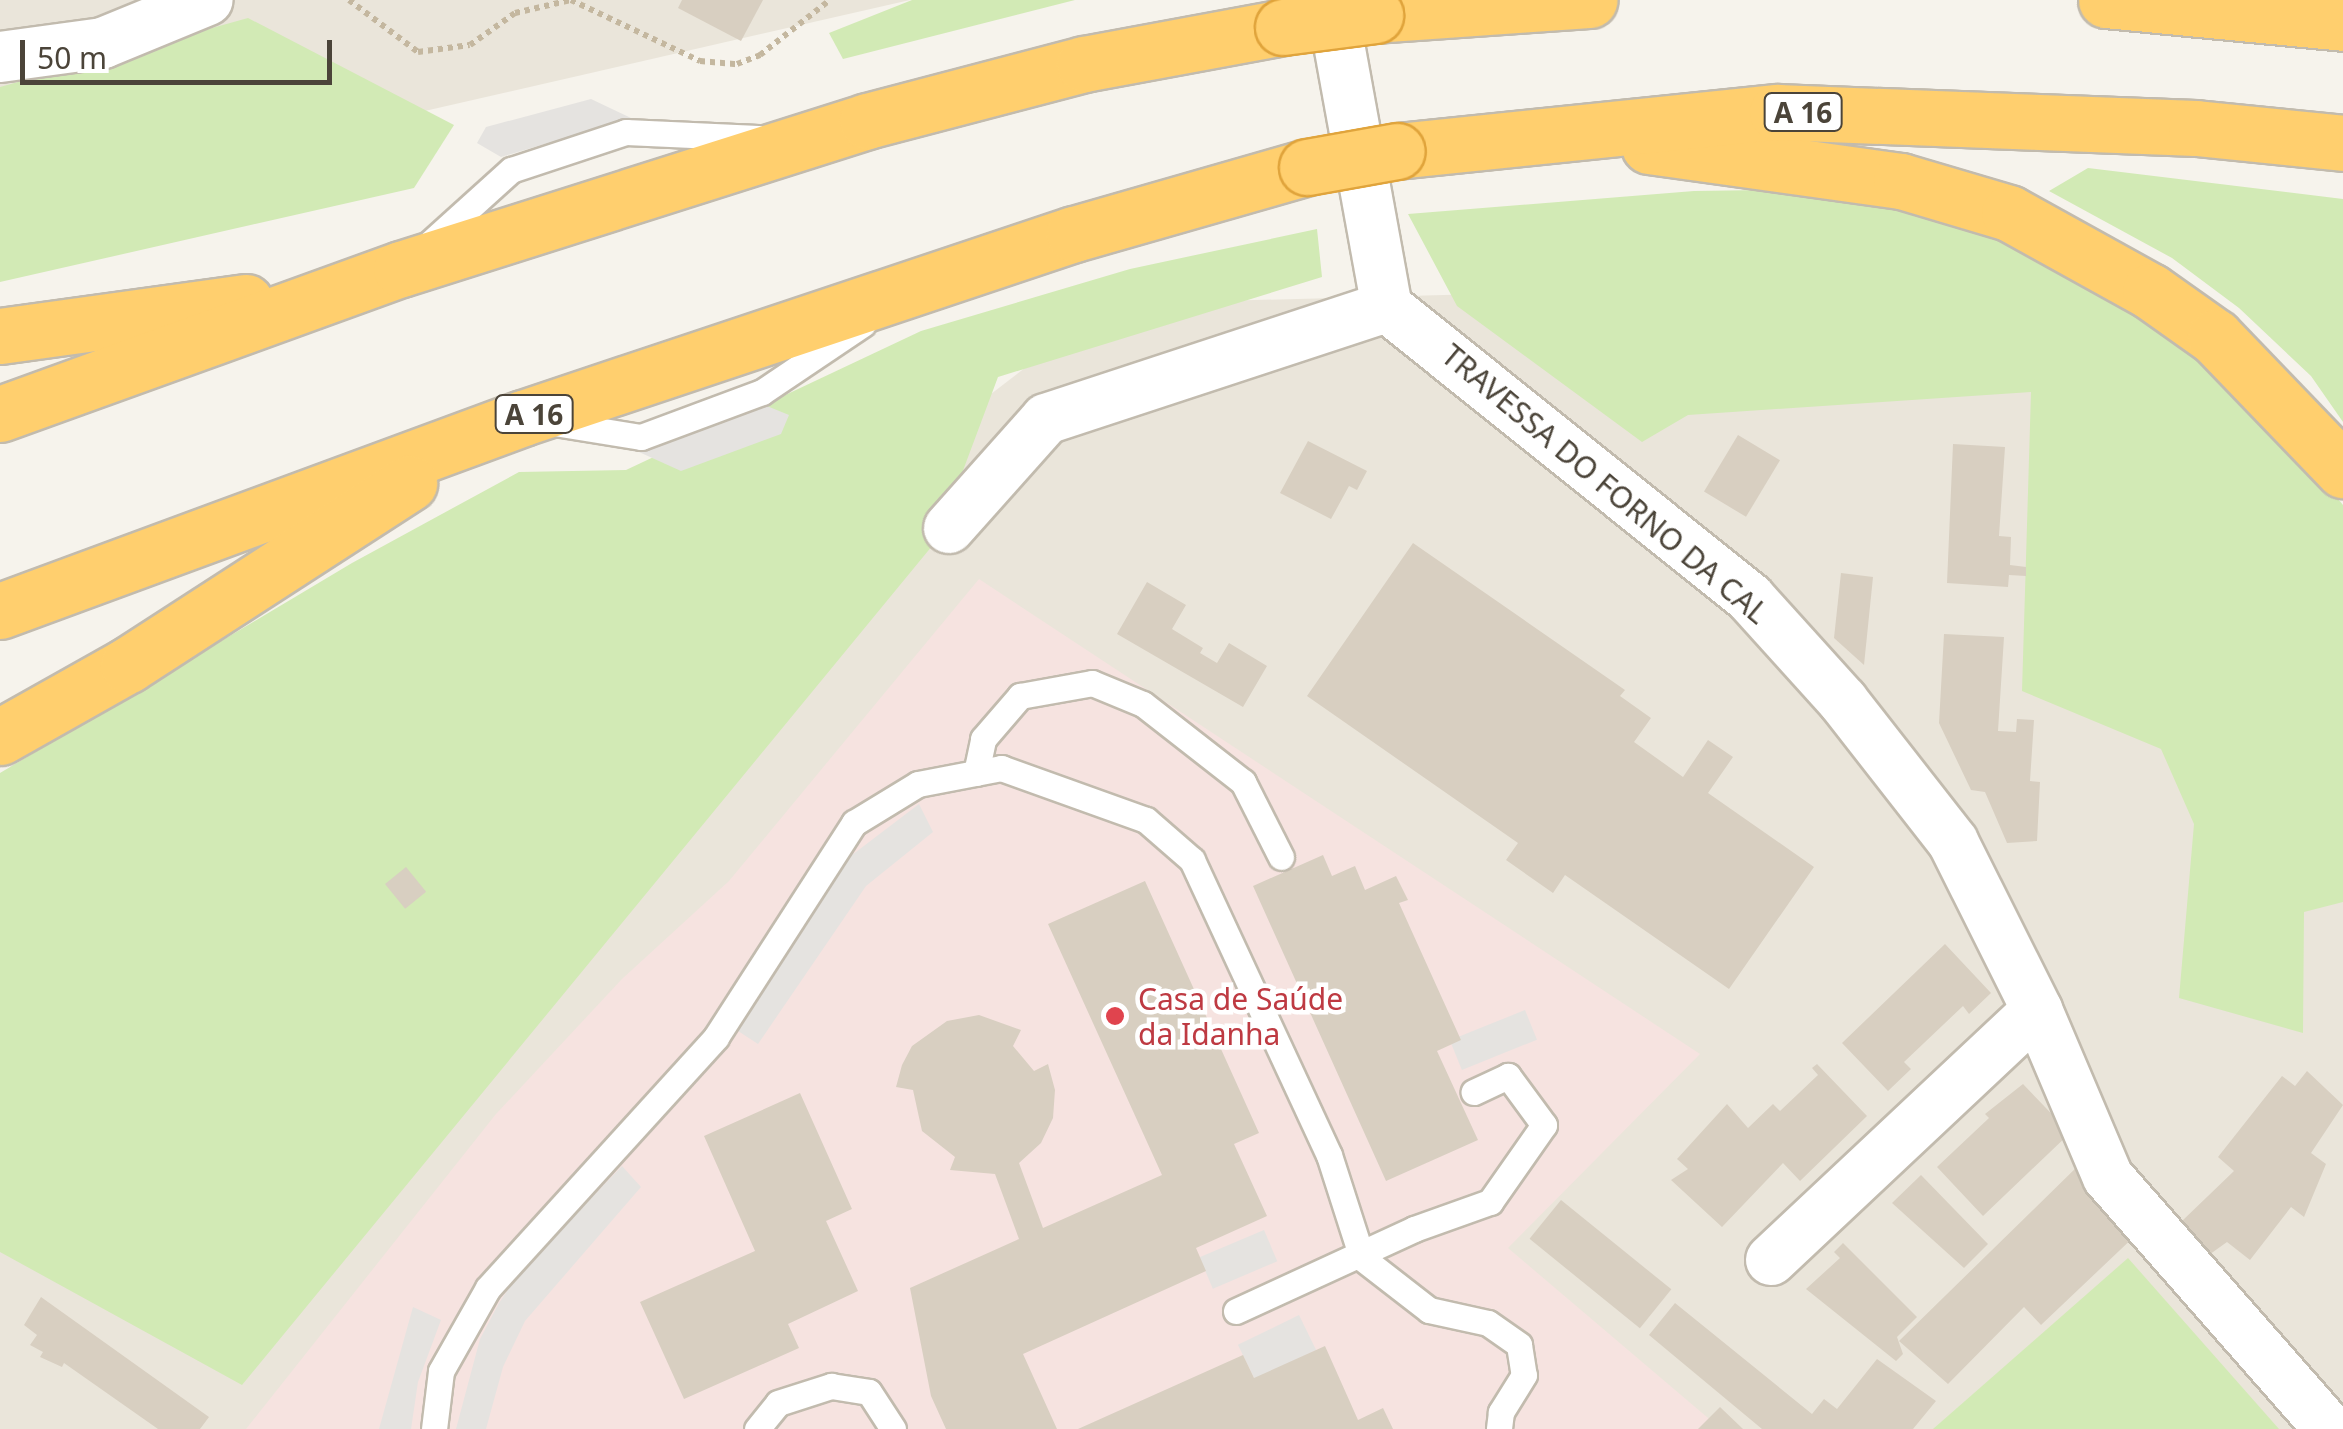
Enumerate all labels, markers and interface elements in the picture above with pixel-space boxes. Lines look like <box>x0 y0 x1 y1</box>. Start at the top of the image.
scale bar <box>25 20 338 82</box>
text: 50 m <box>37 37 107 78</box>
road number: A 16 <box>1763 89 1843 135</box>
street label: TRAVESSA DO FORNO DA CAL <box>1435 337 1775 631</box>
road number: A 16 <box>494 391 574 437</box>
place label: Casa de Saúde da Idanha <box>1138 981 1343 1052</box>
marker: Casa de Saúde da Idanha <box>1102 1003 1128 1029</box>

